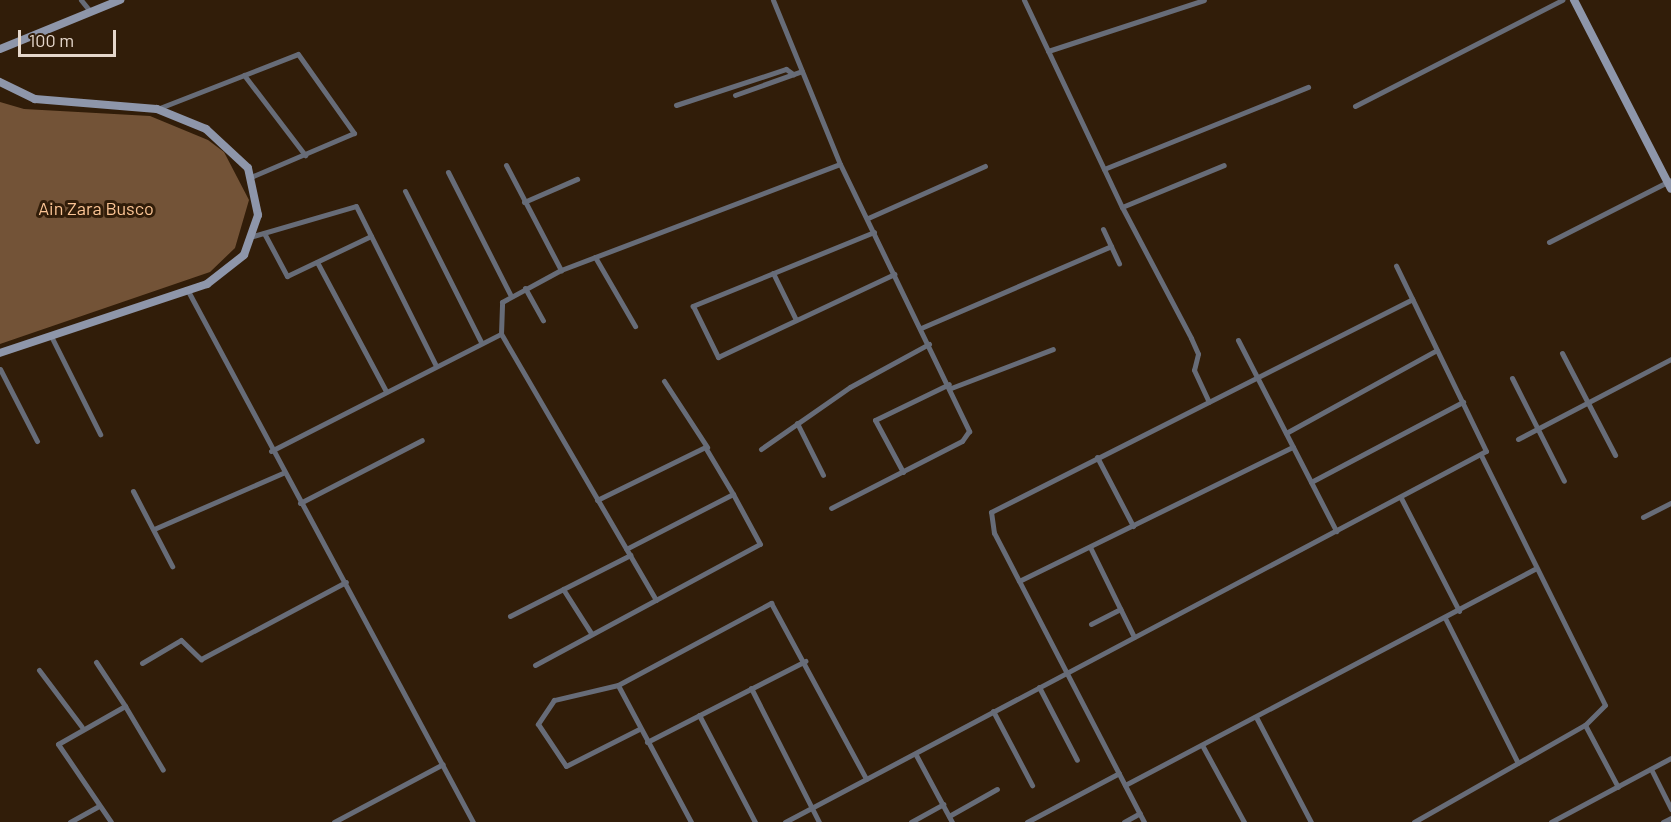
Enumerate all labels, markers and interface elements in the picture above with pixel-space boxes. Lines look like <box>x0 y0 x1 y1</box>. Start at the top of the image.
scale bar <box>21 18 118 56</box>
text: 100 m <box>29 29 74 51</box>
park label: Ain Zara Busco <box>38 197 154 219</box>

